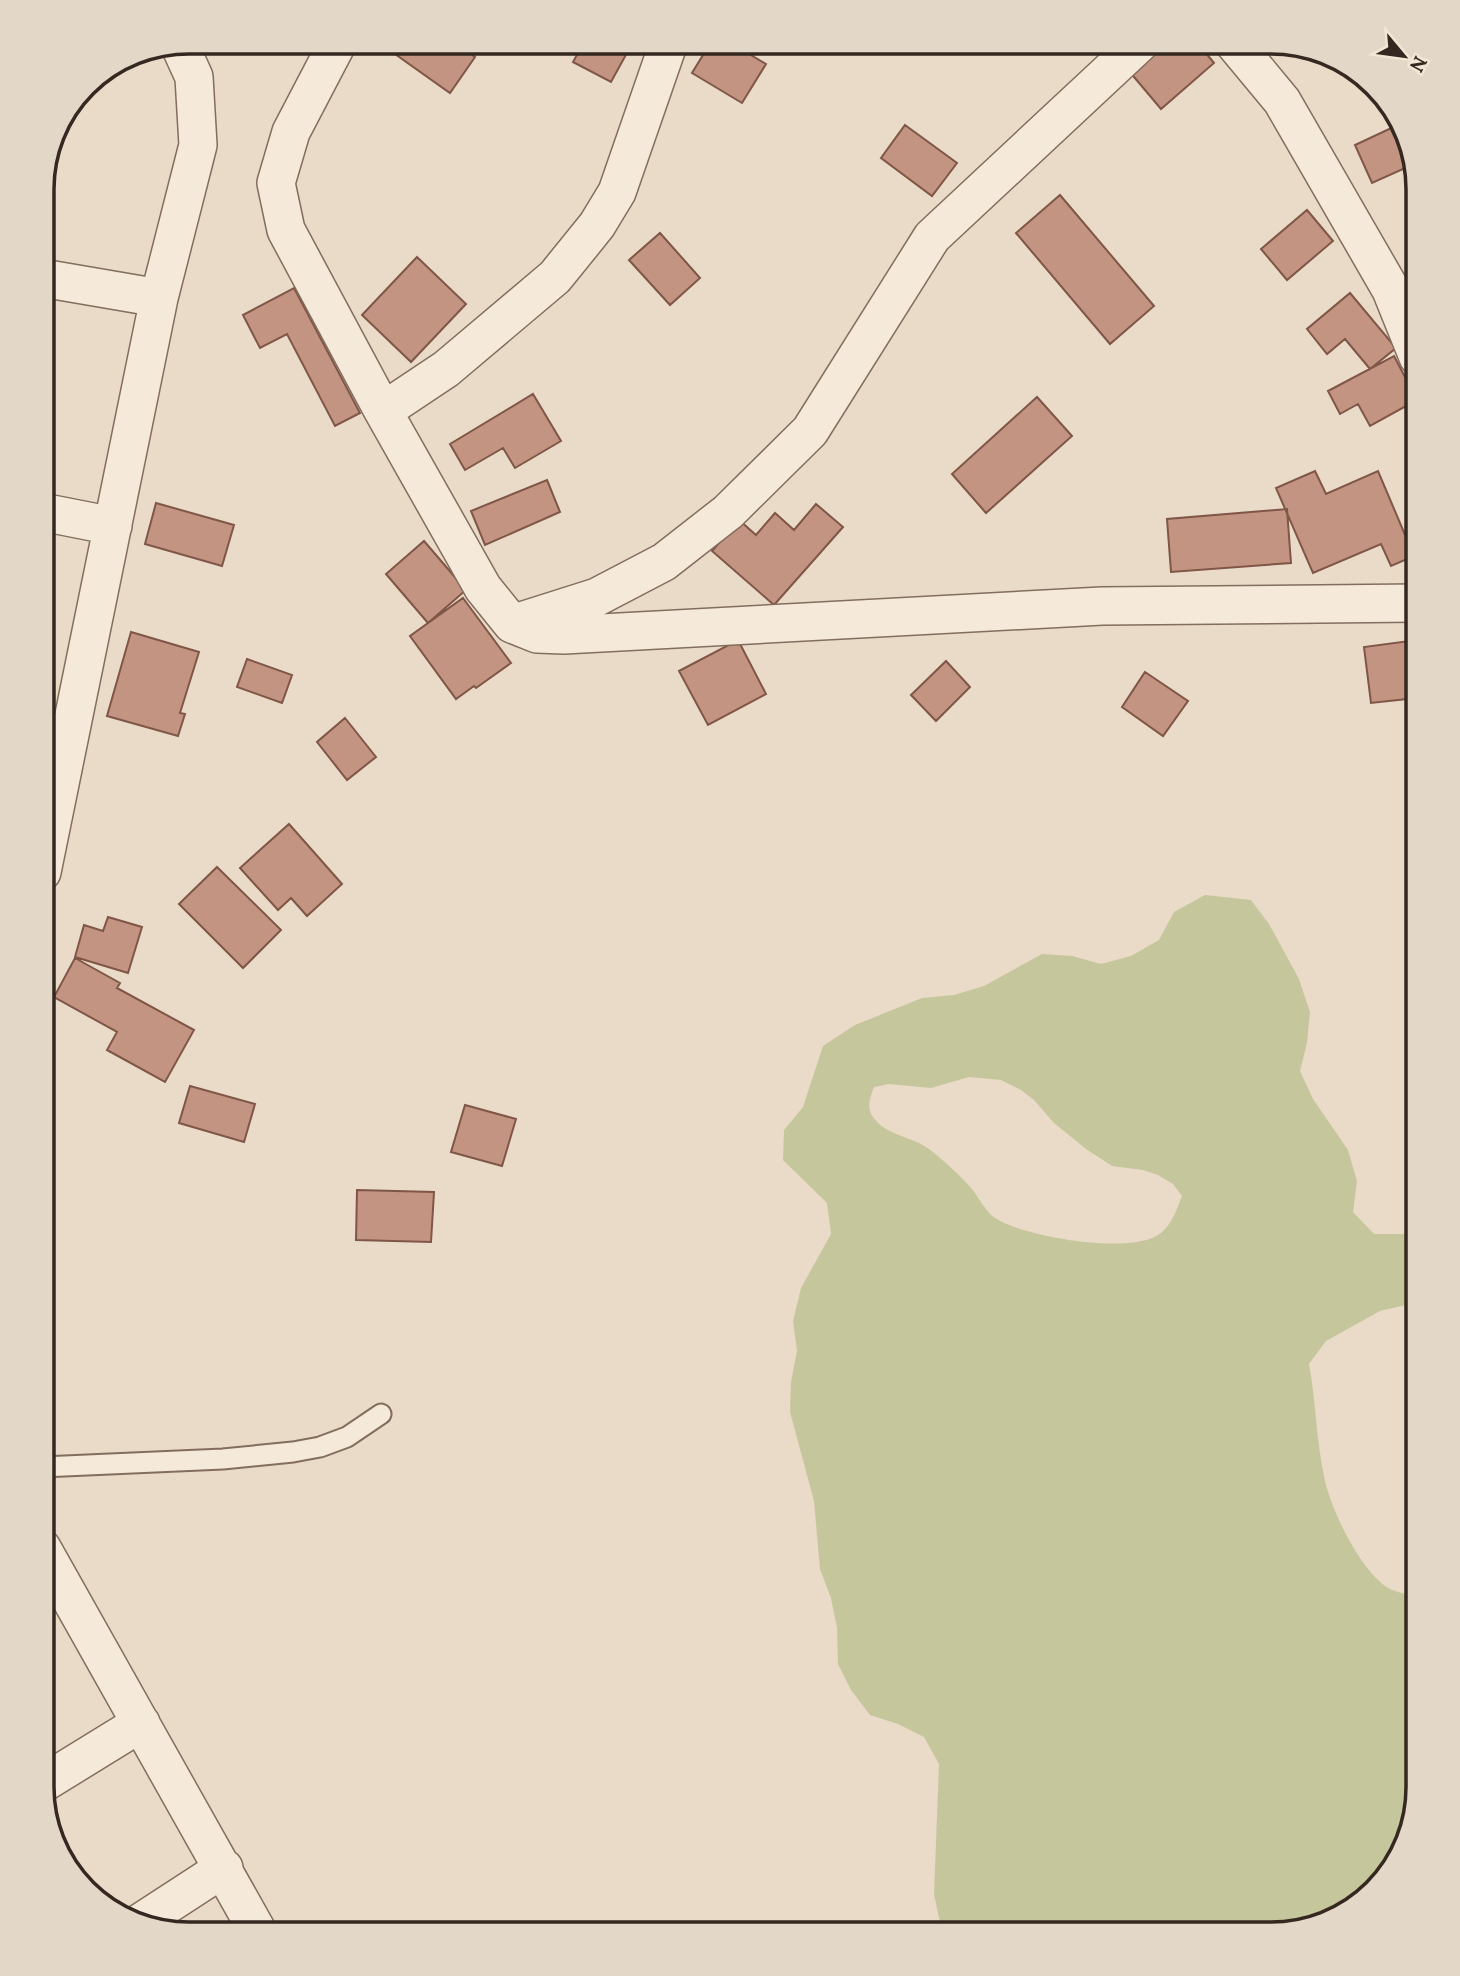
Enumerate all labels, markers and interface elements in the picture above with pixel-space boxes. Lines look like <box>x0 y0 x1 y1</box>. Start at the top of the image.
north arrow <box>1369 21 1439 91</box>
text: N <box>1405 52 1433 77</box>

